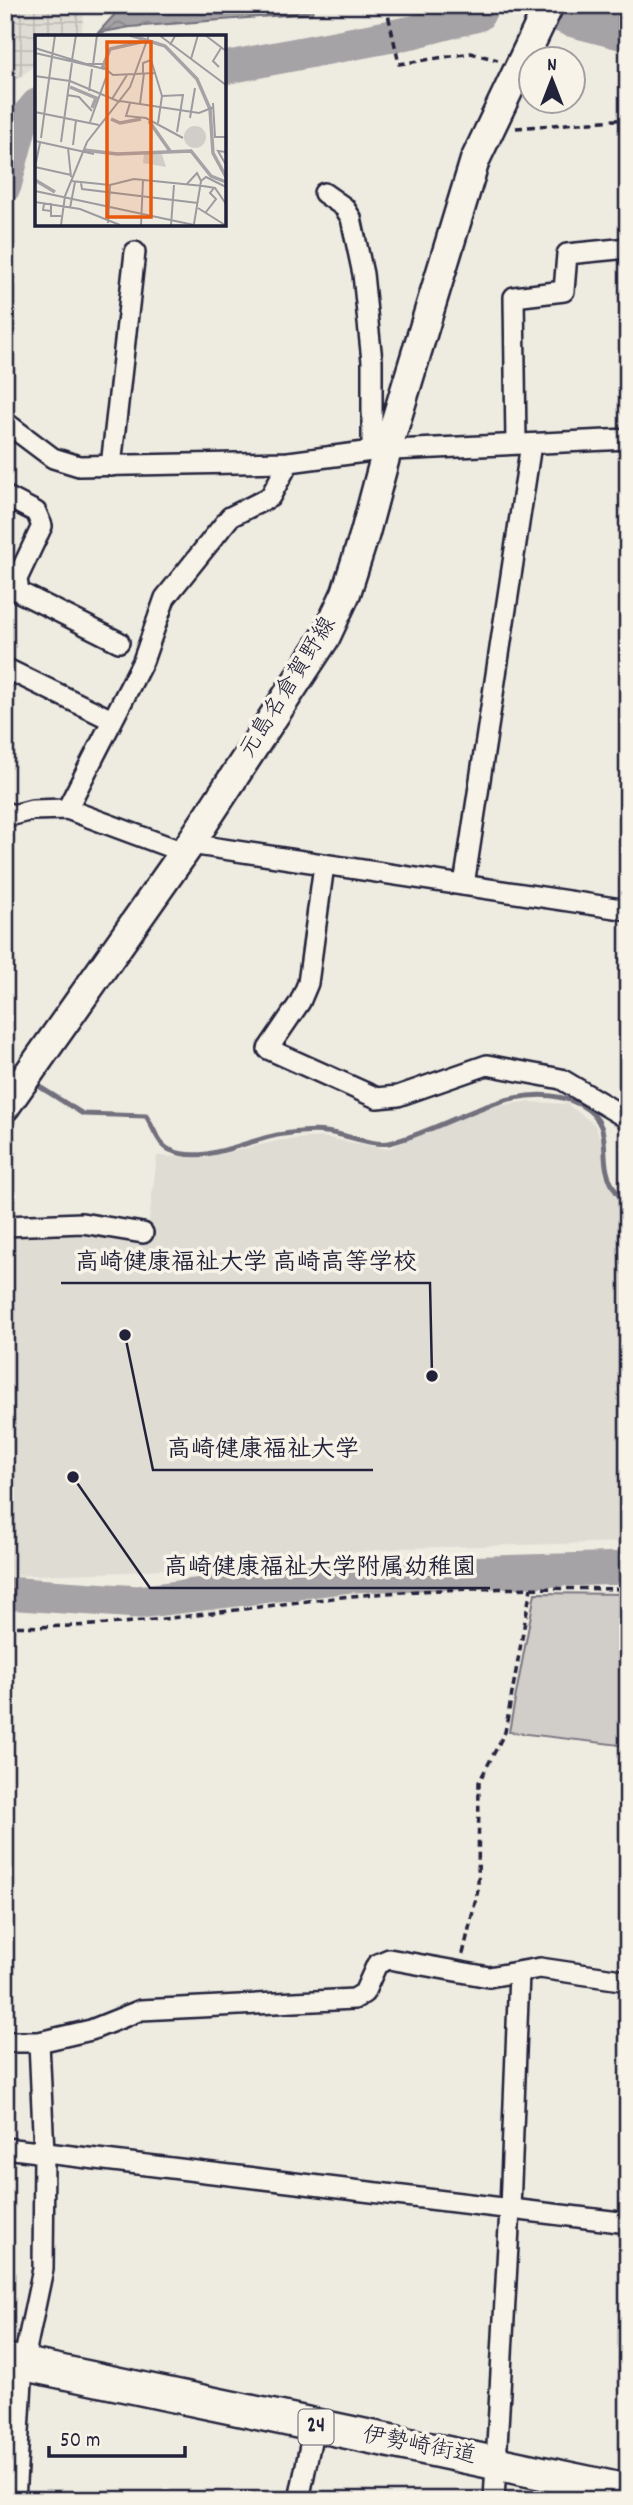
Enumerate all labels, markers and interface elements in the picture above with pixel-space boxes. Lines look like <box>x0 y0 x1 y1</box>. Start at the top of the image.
inset map <box>35 35 226 226</box>
north arrow <box>518 46 588 116</box>
text: N <box>547 53 557 80</box>
street label: 元島名倉賀野線 <box>232 611 346 765</box>
callout: 高崎健康福祉大学 高崎高等学校 <box>61 1238 430 1283</box>
text: 高崎健康福祉大学 高崎高等学校 <box>75 1247 417 1281</box>
callout: 高崎健康福祉大学 <box>153 1425 373 1470</box>
text: 高崎健康福祉大学 <box>167 1434 359 1468</box>
callout: 高崎健康福祉大学附属幼稚園 <box>150 1543 490 1588</box>
text: 高崎健康福祉大学附属幼稚園 <box>164 1552 476 1586</box>
road number: 24 <box>298 2410 334 2444</box>
scale bar <box>49 2414 186 2458</box>
street label: 伊勢崎街道 <box>359 2420 479 2474</box>
text: 50 m <box>60 2427 100 2457</box>

